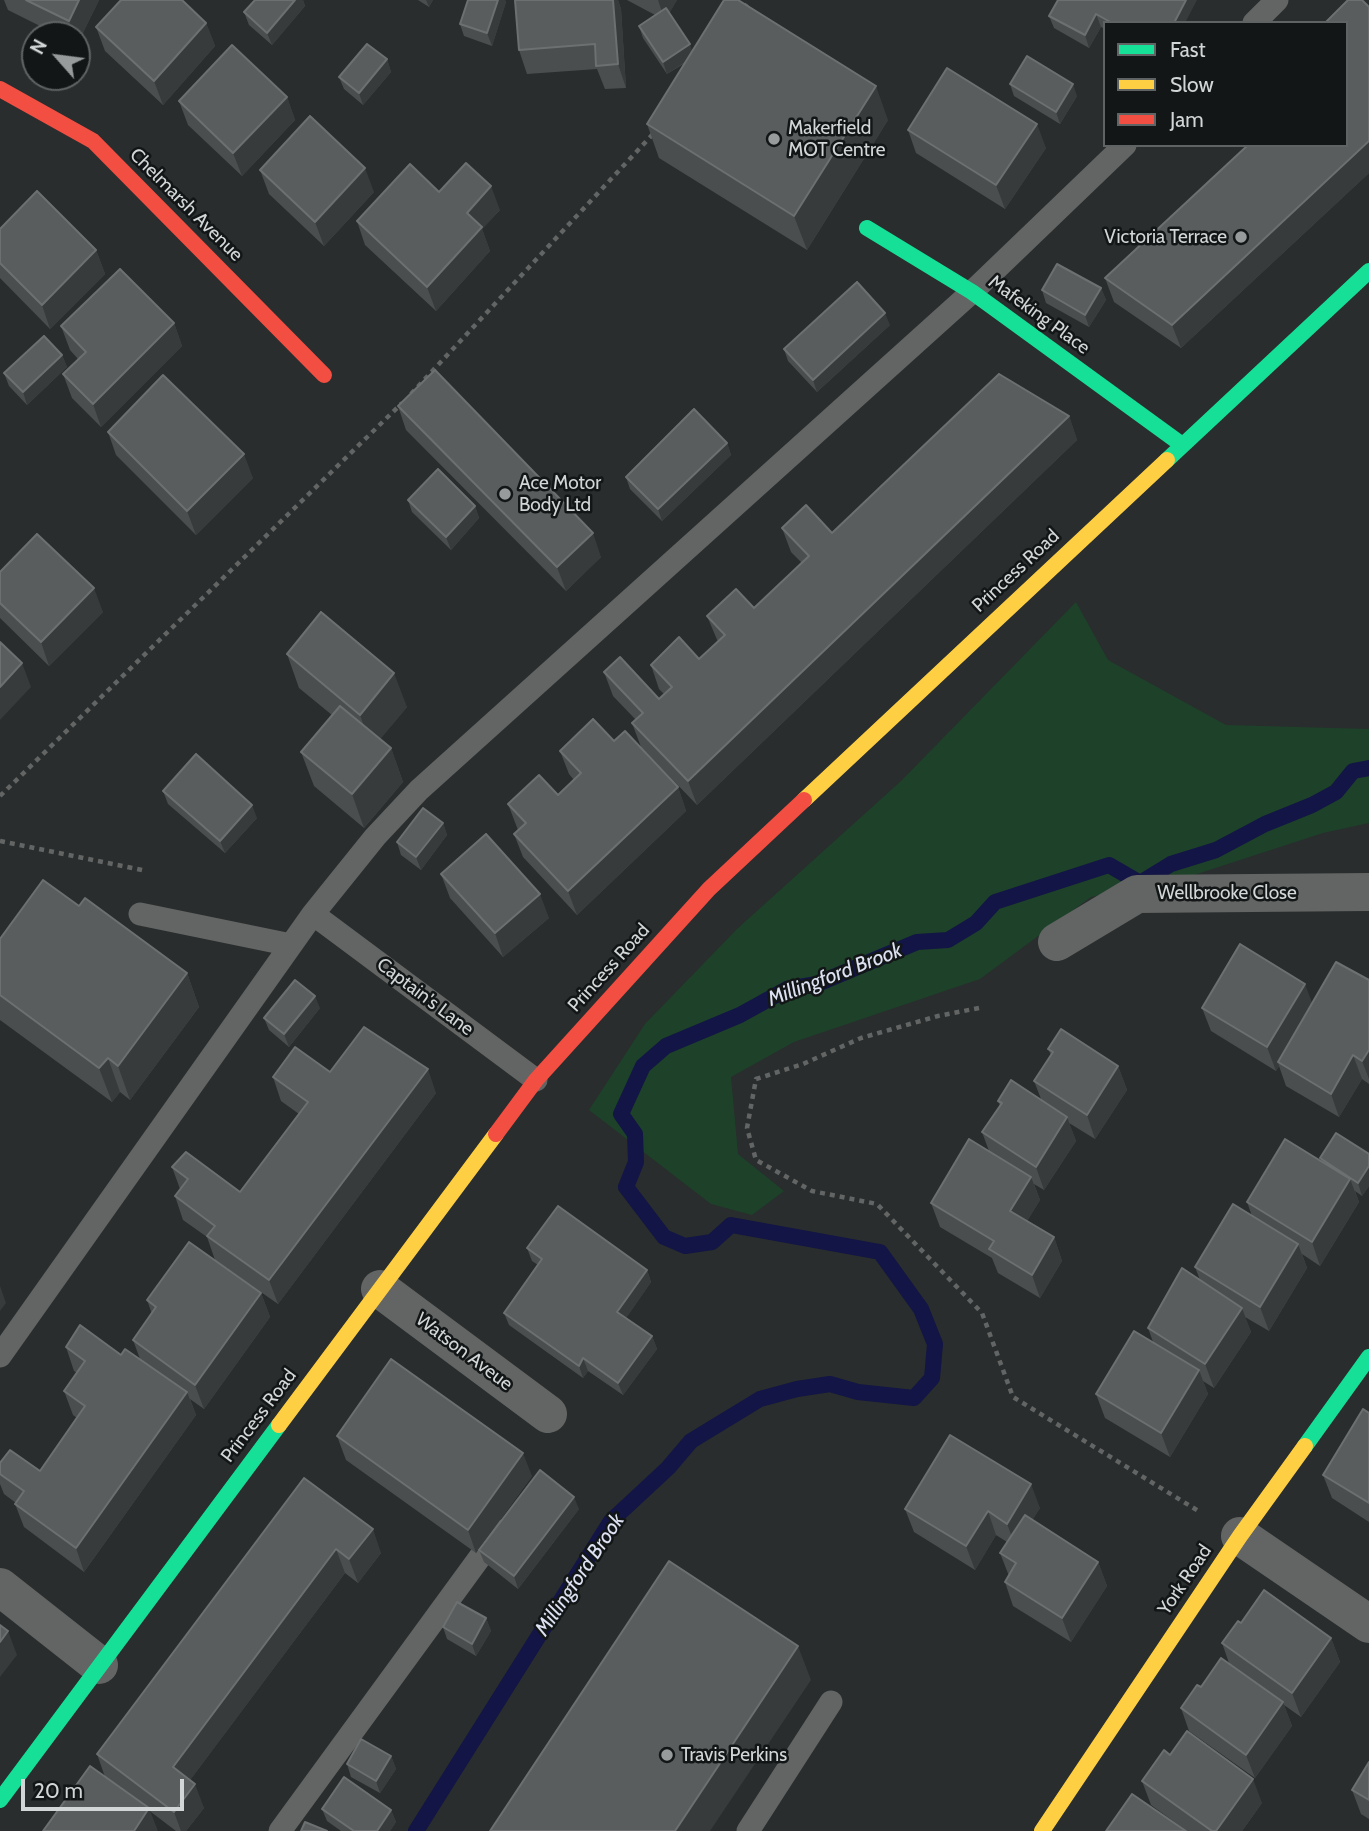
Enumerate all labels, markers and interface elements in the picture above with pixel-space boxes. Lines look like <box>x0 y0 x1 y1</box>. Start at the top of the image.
north arrow <box>21 21 91 91</box>
legend <box>1103 21 1348 147</box>
text: N <box>25 36 52 58</box>
text: Fast <box>1170 37 1206 62</box>
text: Slow <box>1170 72 1214 97</box>
text: Jam <box>1170 107 1204 132</box>
place label: Makerfield MOT Centre <box>788 117 885 161</box>
marker: Makerfield MOT Centre <box>766 131 782 147</box>
street label: Chelmarsh Avenue <box>125 144 247 266</box>
place label: Victoria Terrace <box>1104 226 1227 248</box>
marker: Victoria Terrace <box>1233 229 1249 245</box>
street label: Mafeking Place <box>984 271 1094 359</box>
place label: Ace Motor Body Ltd <box>519 472 601 516</box>
marker: Ace Motor Body Ltd <box>497 486 513 502</box>
street label: Princess Road <box>968 525 1064 617</box>
street label: Wellbrooke Close <box>1157 882 1297 904</box>
street label: Princess Road <box>563 919 655 1017</box>
water label: Millingford Brook <box>764 938 906 1012</box>
street label: Captain's Lane <box>372 953 478 1041</box>
street label: Watson Aveue <box>411 1308 517 1396</box>
street label: Princess Road <box>217 1365 301 1467</box>
water label: Millingford Brook <box>530 1509 630 1641</box>
street label: York Road <box>1153 1541 1217 1619</box>
place label: Travis Perkins <box>681 1744 787 1766</box>
marker: Travis Perkins <box>659 1747 675 1763</box>
scale bar <box>24 1764 187 1808</box>
text: 20 m <box>34 1778 83 1803</box>

